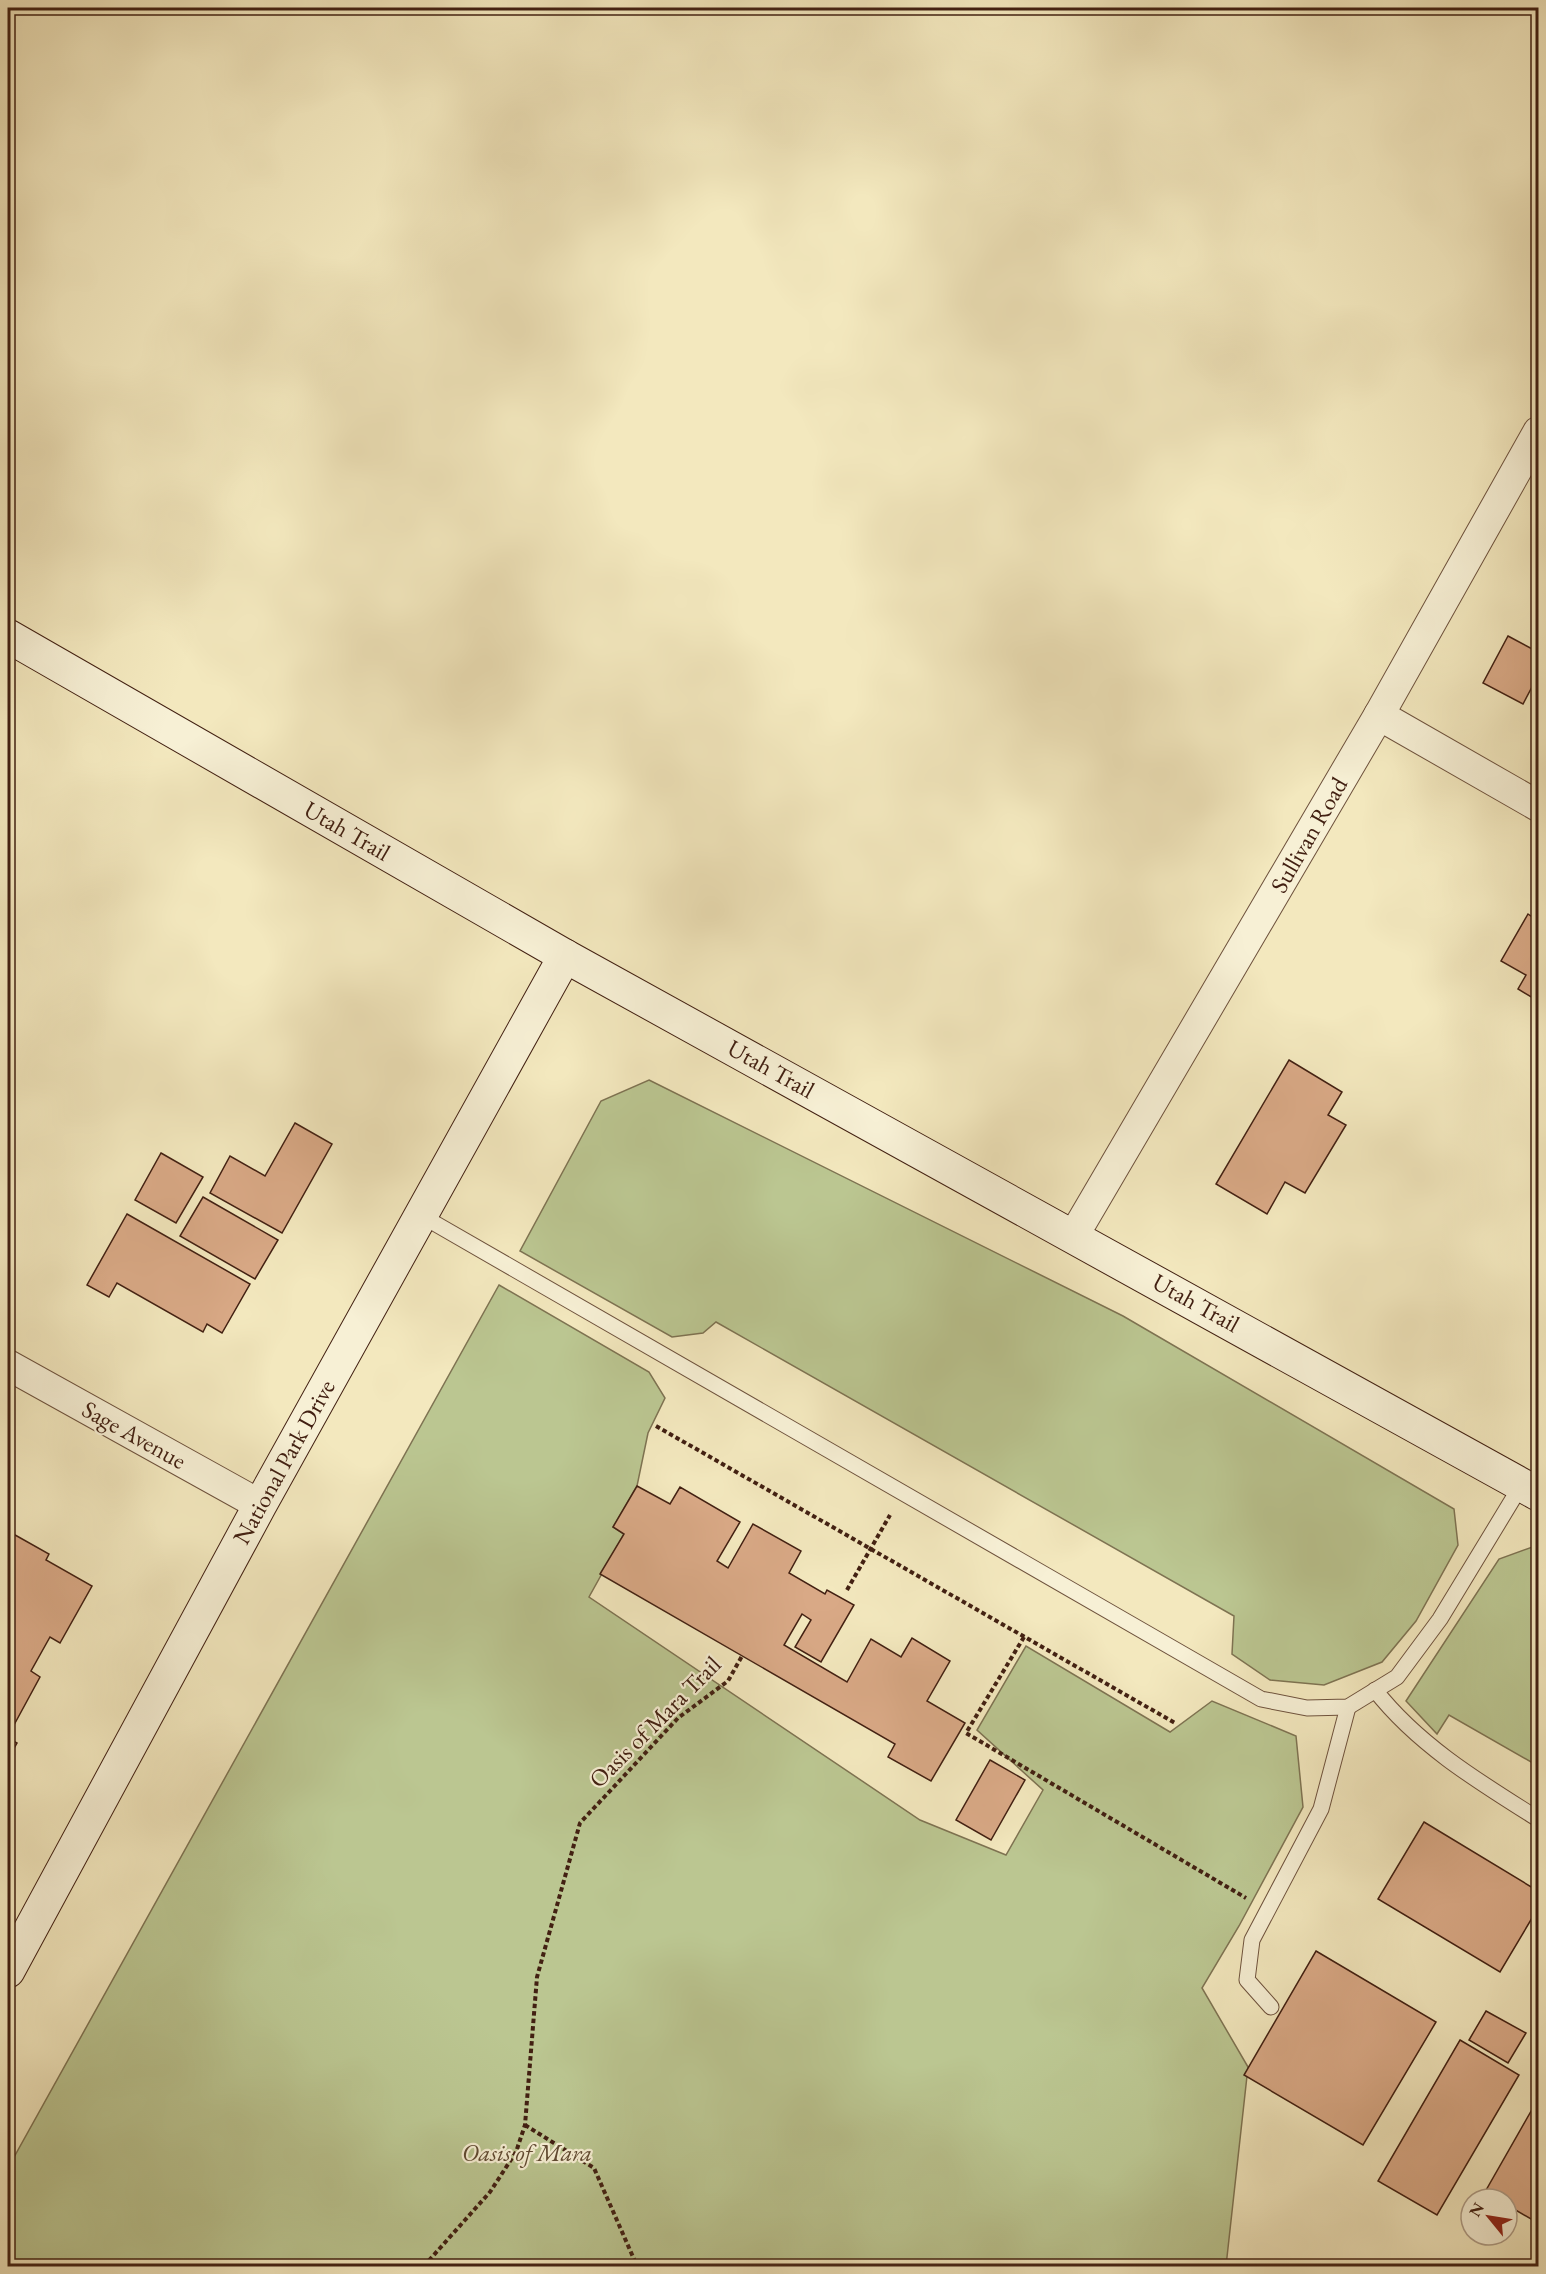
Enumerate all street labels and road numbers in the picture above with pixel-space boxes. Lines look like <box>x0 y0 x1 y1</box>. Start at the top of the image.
street label: Sullivan Road <box>1263 771 1355 898</box>
street label: Utah Trail <box>298 793 396 868</box>
street label: Utah Trail <box>722 1032 820 1105</box>
street label: Utah Trail <box>1147 1266 1245 1339</box>
street label: National Park Drive <box>225 1374 342 1550</box>
street label: Sage Avenue <box>77 1393 192 1476</box>
street label: Oasis of Mara Trail <box>582 1649 727 1794</box>

